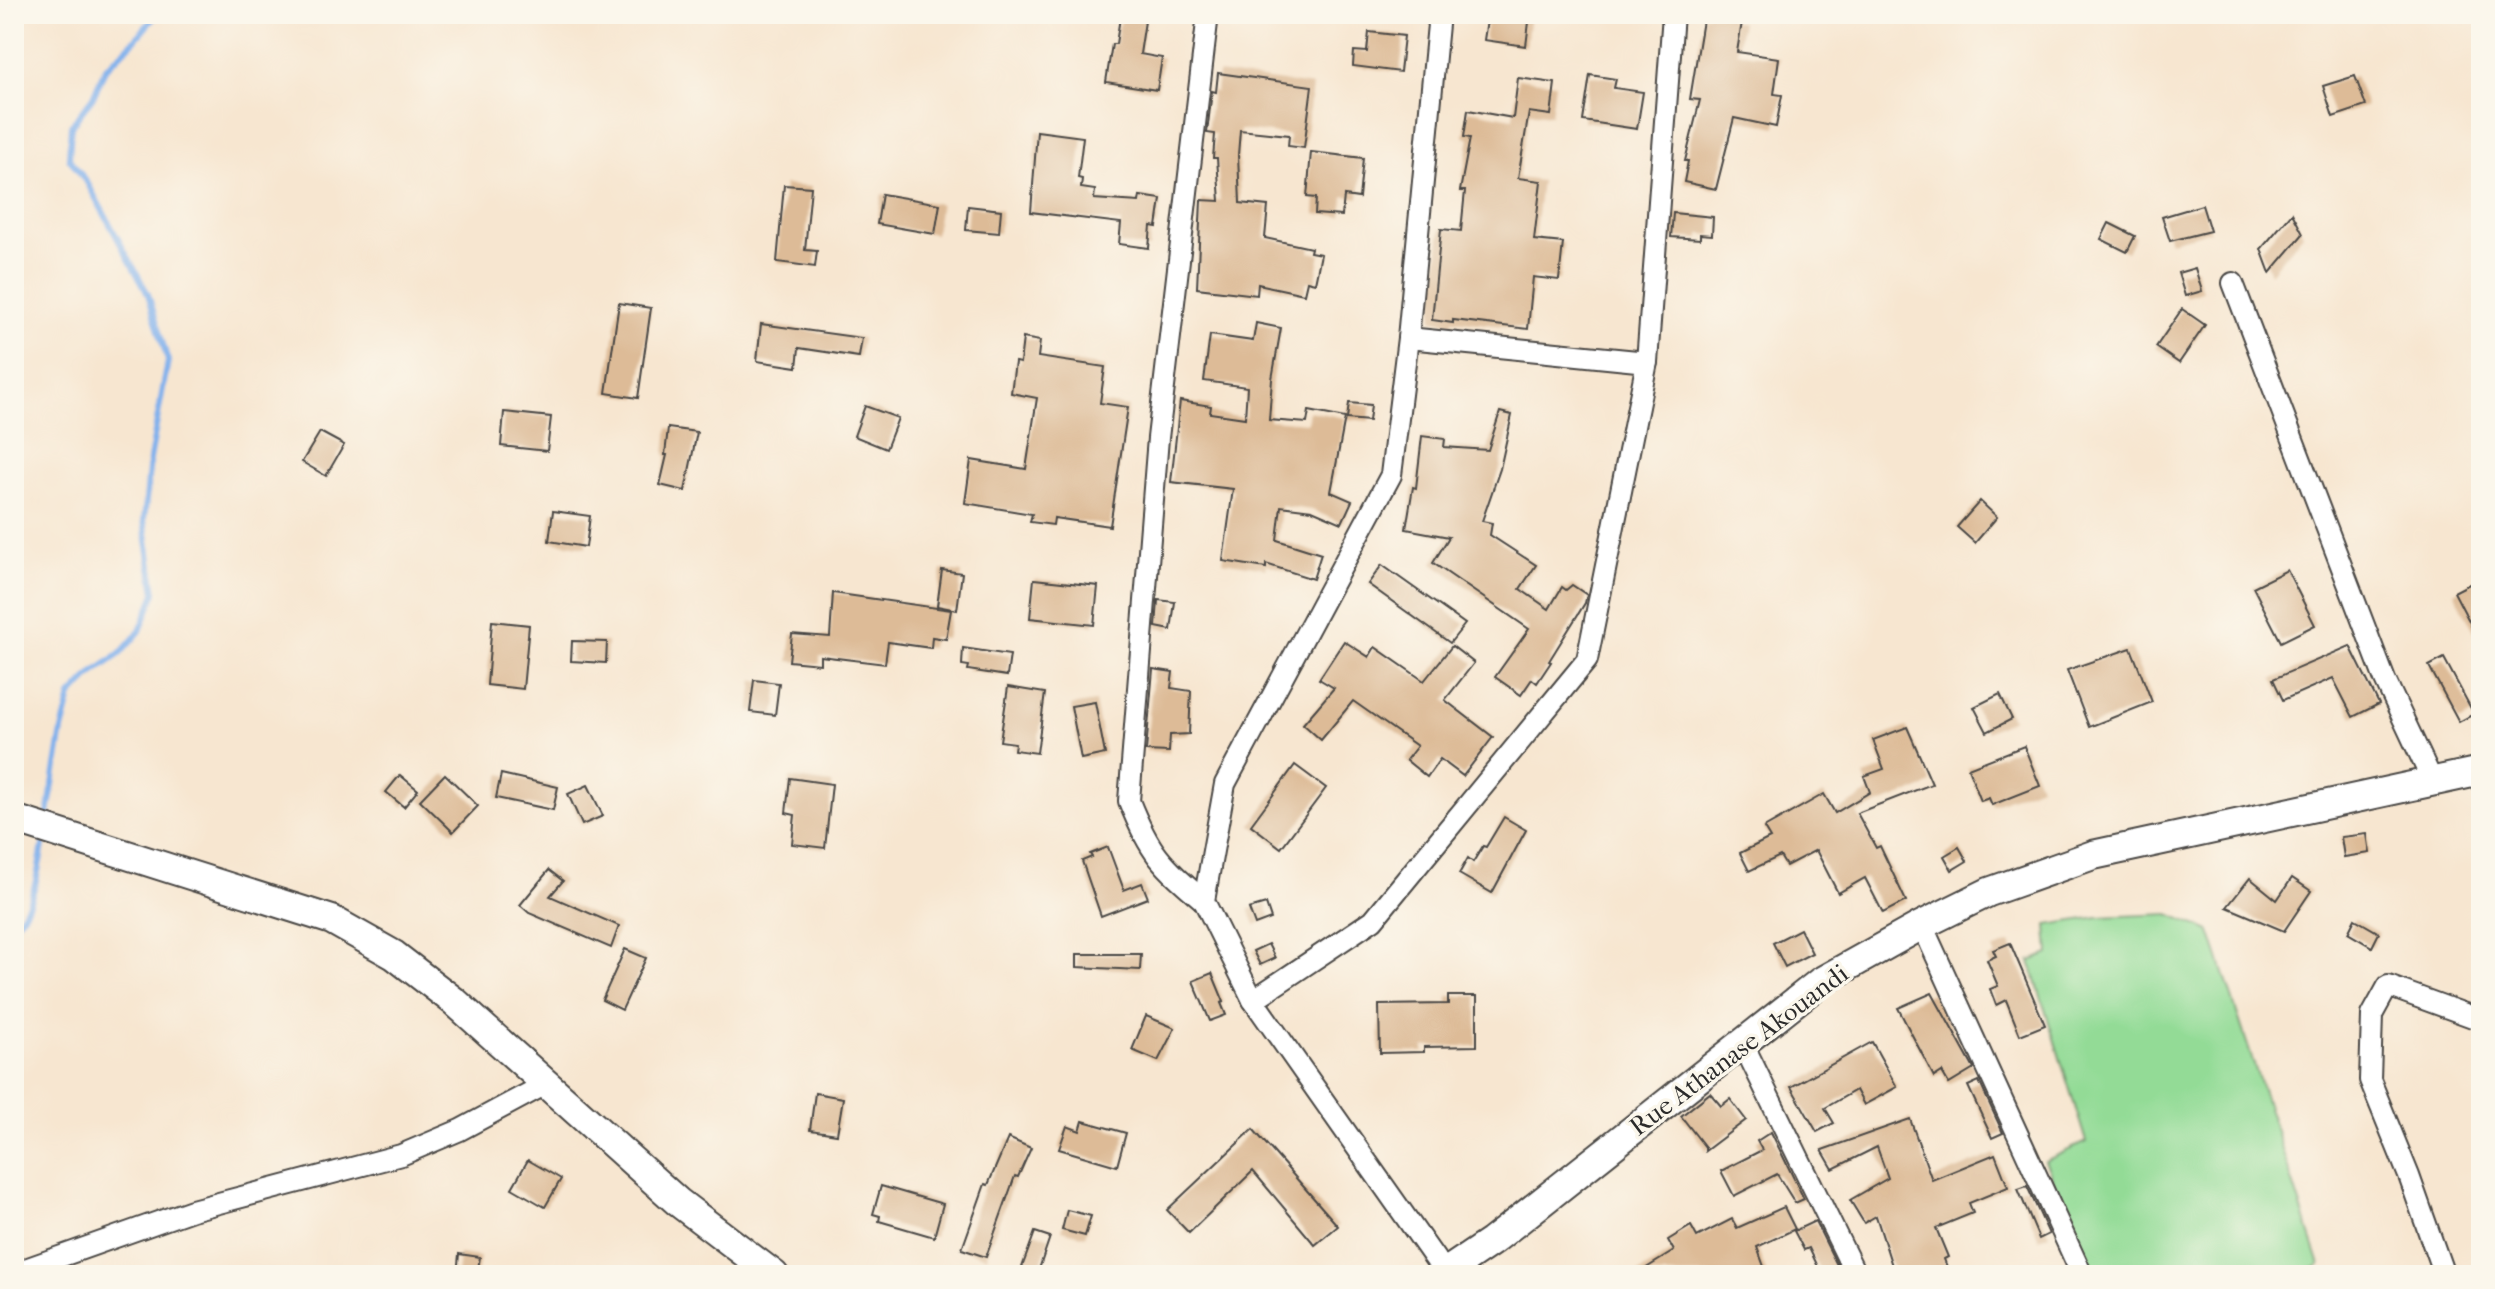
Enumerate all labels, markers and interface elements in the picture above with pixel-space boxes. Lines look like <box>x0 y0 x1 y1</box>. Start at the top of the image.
street label: Rue Athanase Akouandi <box>1624 958 1855 1142</box>

